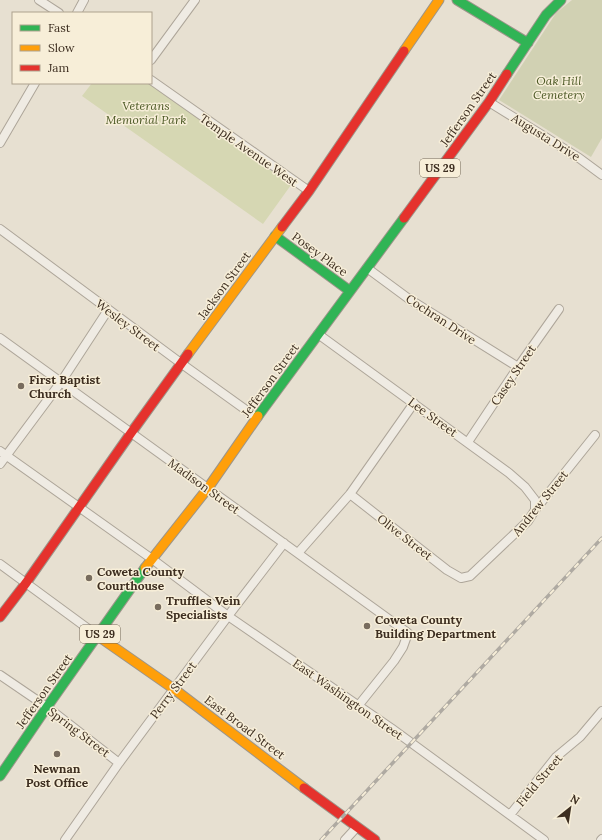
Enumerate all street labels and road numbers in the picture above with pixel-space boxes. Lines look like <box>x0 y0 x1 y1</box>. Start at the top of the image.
street label: Jefferson Street <box>436 68 499 150</box>
street label: Augusta Drive <box>508 109 583 164</box>
street label: Temple Avenue West <box>197 110 301 190</box>
road number: US 29 <box>420 159 460 177</box>
street label: Posey Place <box>289 229 351 280</box>
street label: Jackson Street <box>194 248 254 323</box>
street label: Cochran Drive <box>403 291 479 348</box>
street label: Wesley Street <box>93 296 163 354</box>
street label: Jefferson Street <box>238 340 302 421</box>
street label: Casey Street <box>487 341 539 408</box>
street label: Lee Street <box>406 394 461 440</box>
street label: Madison Street <box>165 455 243 517</box>
street label: Andrew Street <box>508 467 571 540</box>
street label: Olive Street <box>374 511 436 563</box>
road number: US 29 <box>80 625 120 643</box>
street label: Jefferson Street <box>12 650 75 732</box>
street label: East Washington Street <box>290 655 406 743</box>
street label: Perry Street <box>147 658 200 722</box>
street label: East Broad Street <box>202 692 289 762</box>
street label: Spring Street <box>45 704 113 760</box>
street label: Field Street <box>513 750 566 809</box>

